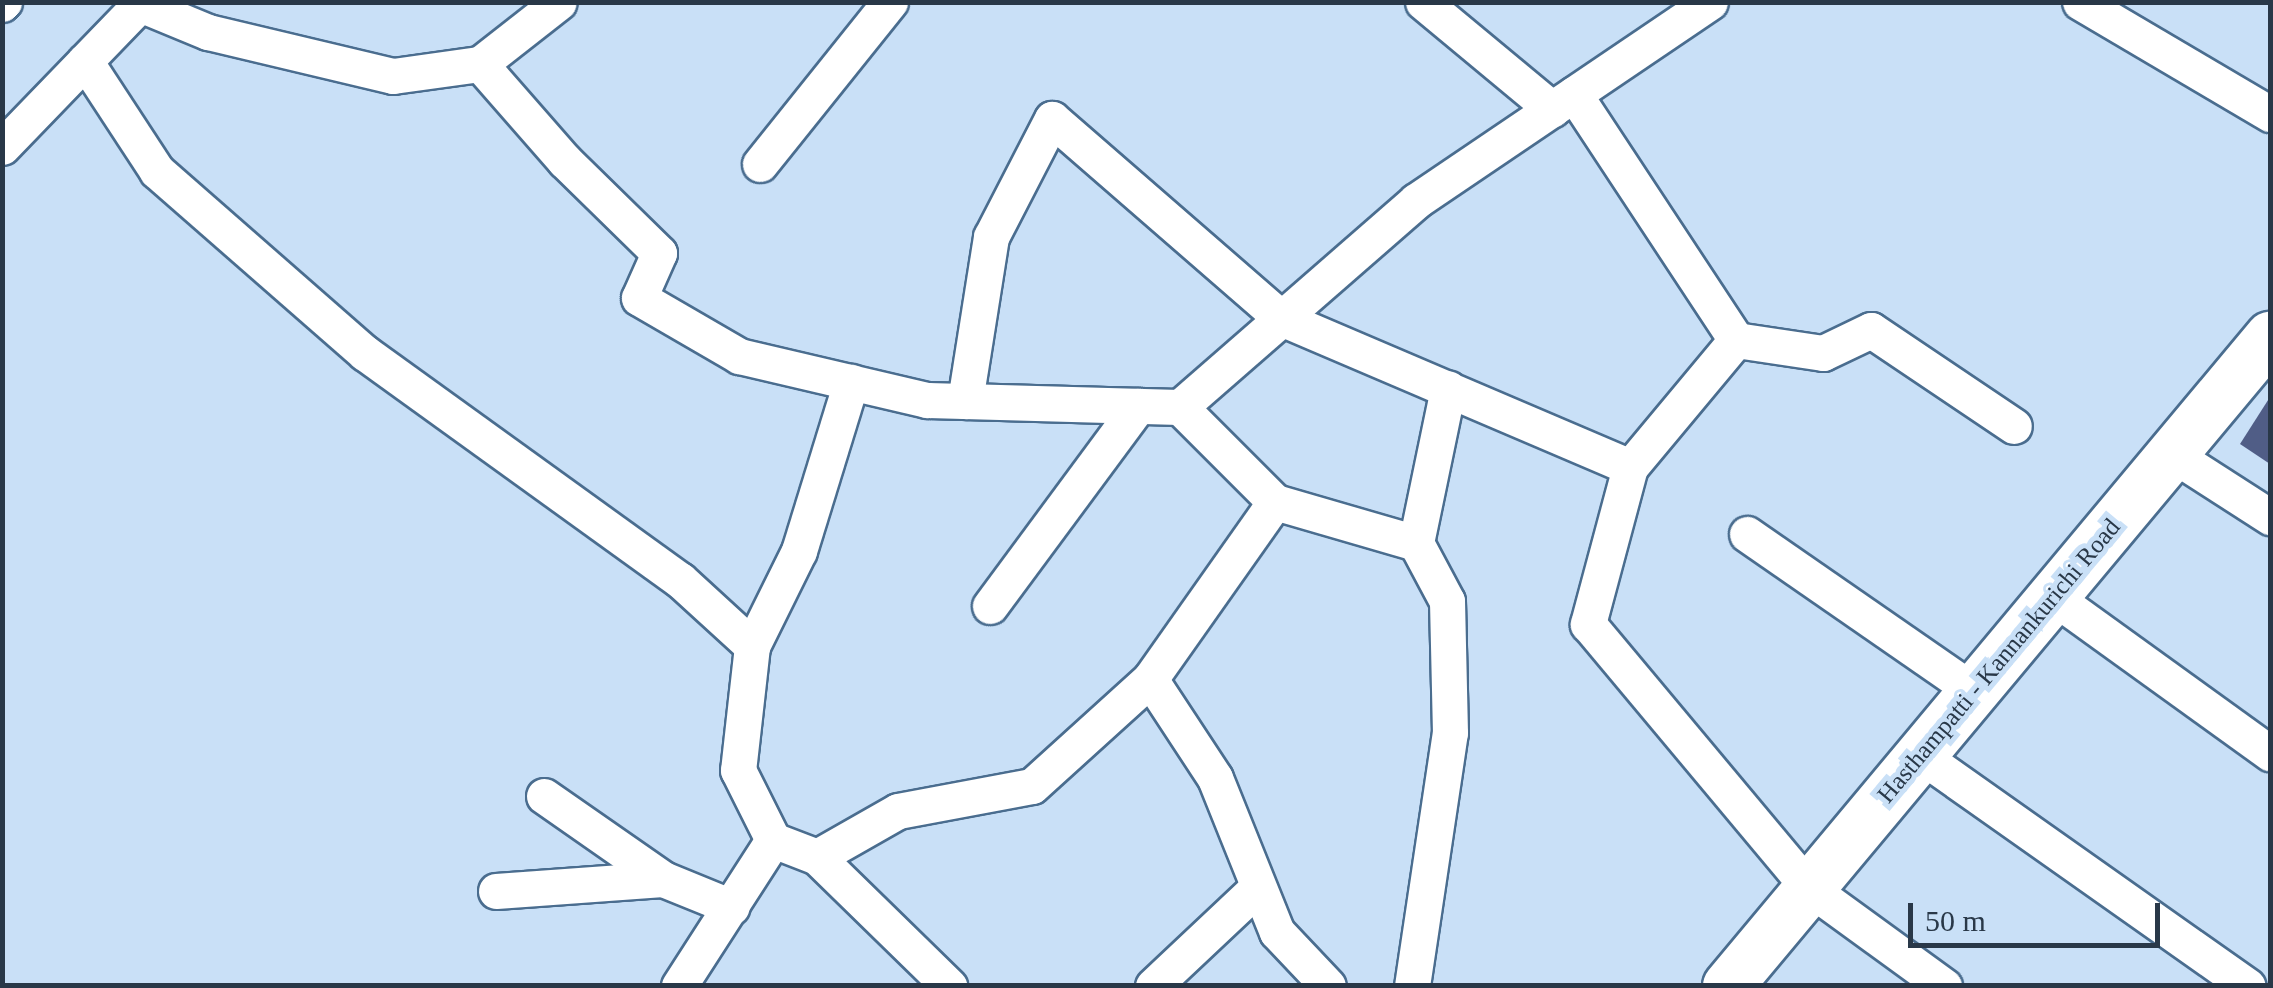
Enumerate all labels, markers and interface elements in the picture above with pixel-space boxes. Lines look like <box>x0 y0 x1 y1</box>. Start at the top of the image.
street label: Hasthampatti - Kannankurichi Road <box>1871 513 2127 809</box>
scale bar <box>1913 883 2166 945</box>
text: 50 m <box>1925 904 1986 937</box>

